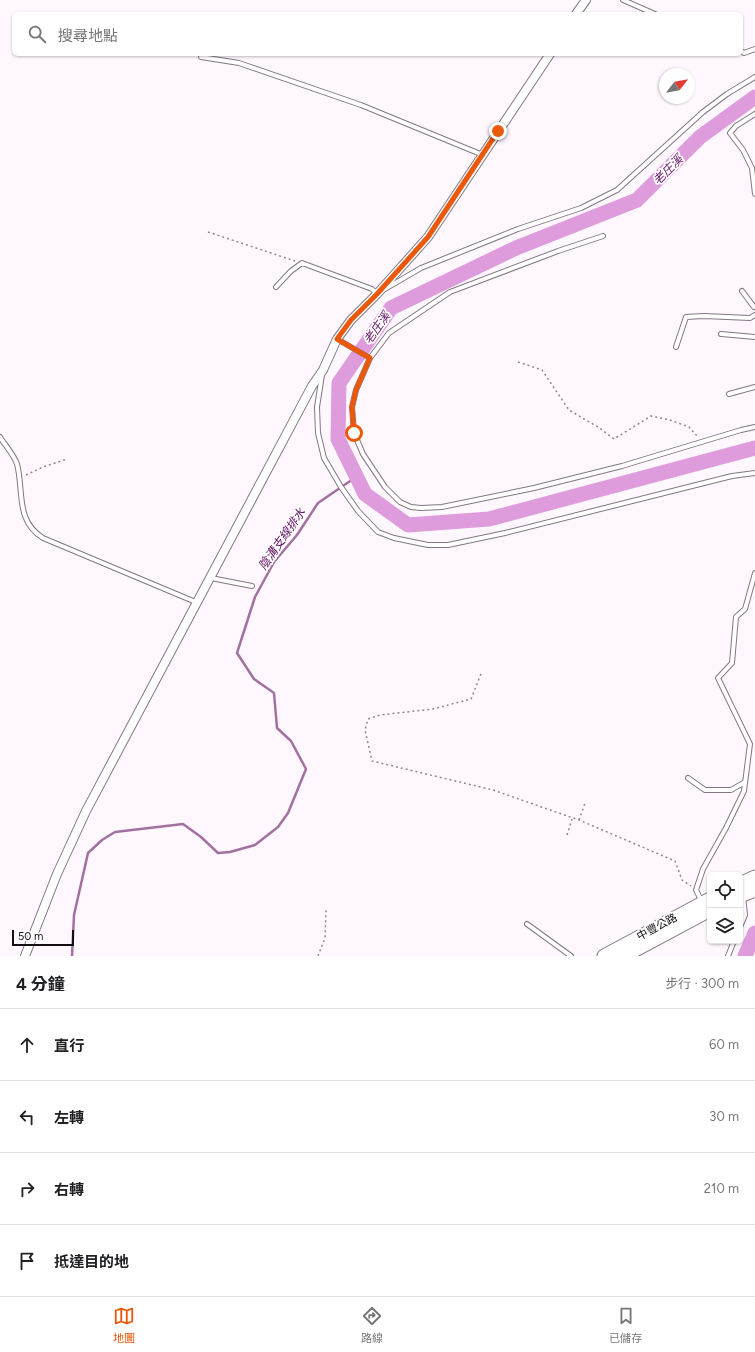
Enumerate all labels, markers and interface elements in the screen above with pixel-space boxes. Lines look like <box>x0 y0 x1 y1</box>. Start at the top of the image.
search box <box>12 12 743 56</box>
icon: search <box>26 23 48 45</box>
text: 搜尋地點 <box>58 27 118 45</box>
north arrow <box>659 68 695 104</box>
route end <box>489 122 507 140</box>
water label: 老庄溪 <box>650 151 687 188</box>
water label: 老庄溪 <box>361 308 394 347</box>
route start <box>345 424 363 442</box>
water label: 陰溝支線排水 <box>256 505 309 573</box>
map controls <box>707 872 743 944</box>
button: locate <box>707 872 743 908</box>
button: layers <box>707 908 743 944</box>
street label: 中豐公路 <box>635 911 679 943</box>
scale bar <box>12 928 74 947</box>
text: 50 m <box>18 930 43 943</box>
text: 4 分鐘 <box>16 974 65 994</box>
text: 步行 · 300 m <box>665 976 739 991</box>
icon: ahead <box>16 1034 38 1056</box>
text: 直行 <box>54 1037 84 1055</box>
text: 60 m <box>709 1037 739 1052</box>
icon: left <box>16 1106 38 1128</box>
text: 左轉 <box>54 1109 84 1127</box>
text: 30 m <box>709 1109 739 1124</box>
icon: right <box>16 1178 38 1200</box>
text: 右轉 <box>54 1181 84 1199</box>
text: 210 m <box>704 1181 739 1196</box>
icon: arrive <box>16 1250 38 1272</box>
text: 抵達目的地 <box>54 1253 129 1271</box>
tab: 地圖 <box>113 1305 135 1345</box>
tab: 路線 <box>361 1305 383 1345</box>
tab: 已儲存 <box>609 1305 642 1345</box>

